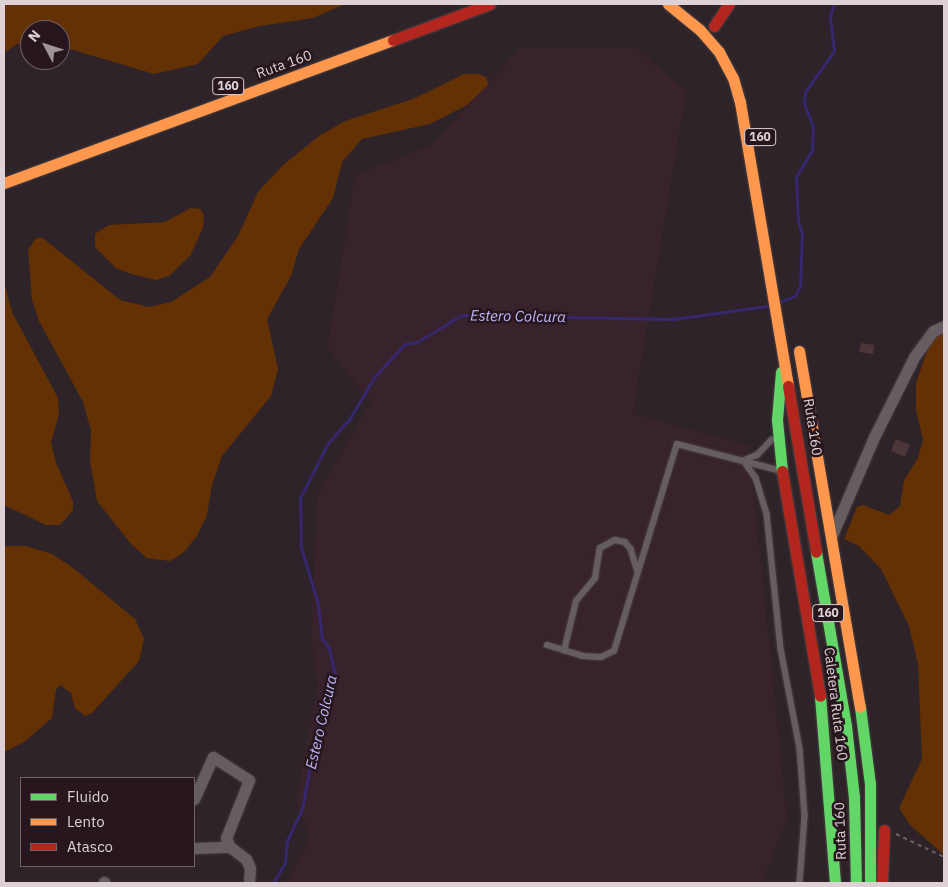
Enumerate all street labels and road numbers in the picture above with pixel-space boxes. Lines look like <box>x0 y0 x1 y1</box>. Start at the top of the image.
street label: Ruta 160 <box>254 46 314 82</box>
road number: 160 <box>212 76 244 95</box>
road number: 160 <box>744 128 776 146</box>
street label: Ruta 160 <box>800 397 826 457</box>
road number: 160 <box>812 604 844 622</box>
street label: Caletera Ruta 160 <box>821 646 851 762</box>
street label: Ruta 160 <box>831 802 849 860</box>

